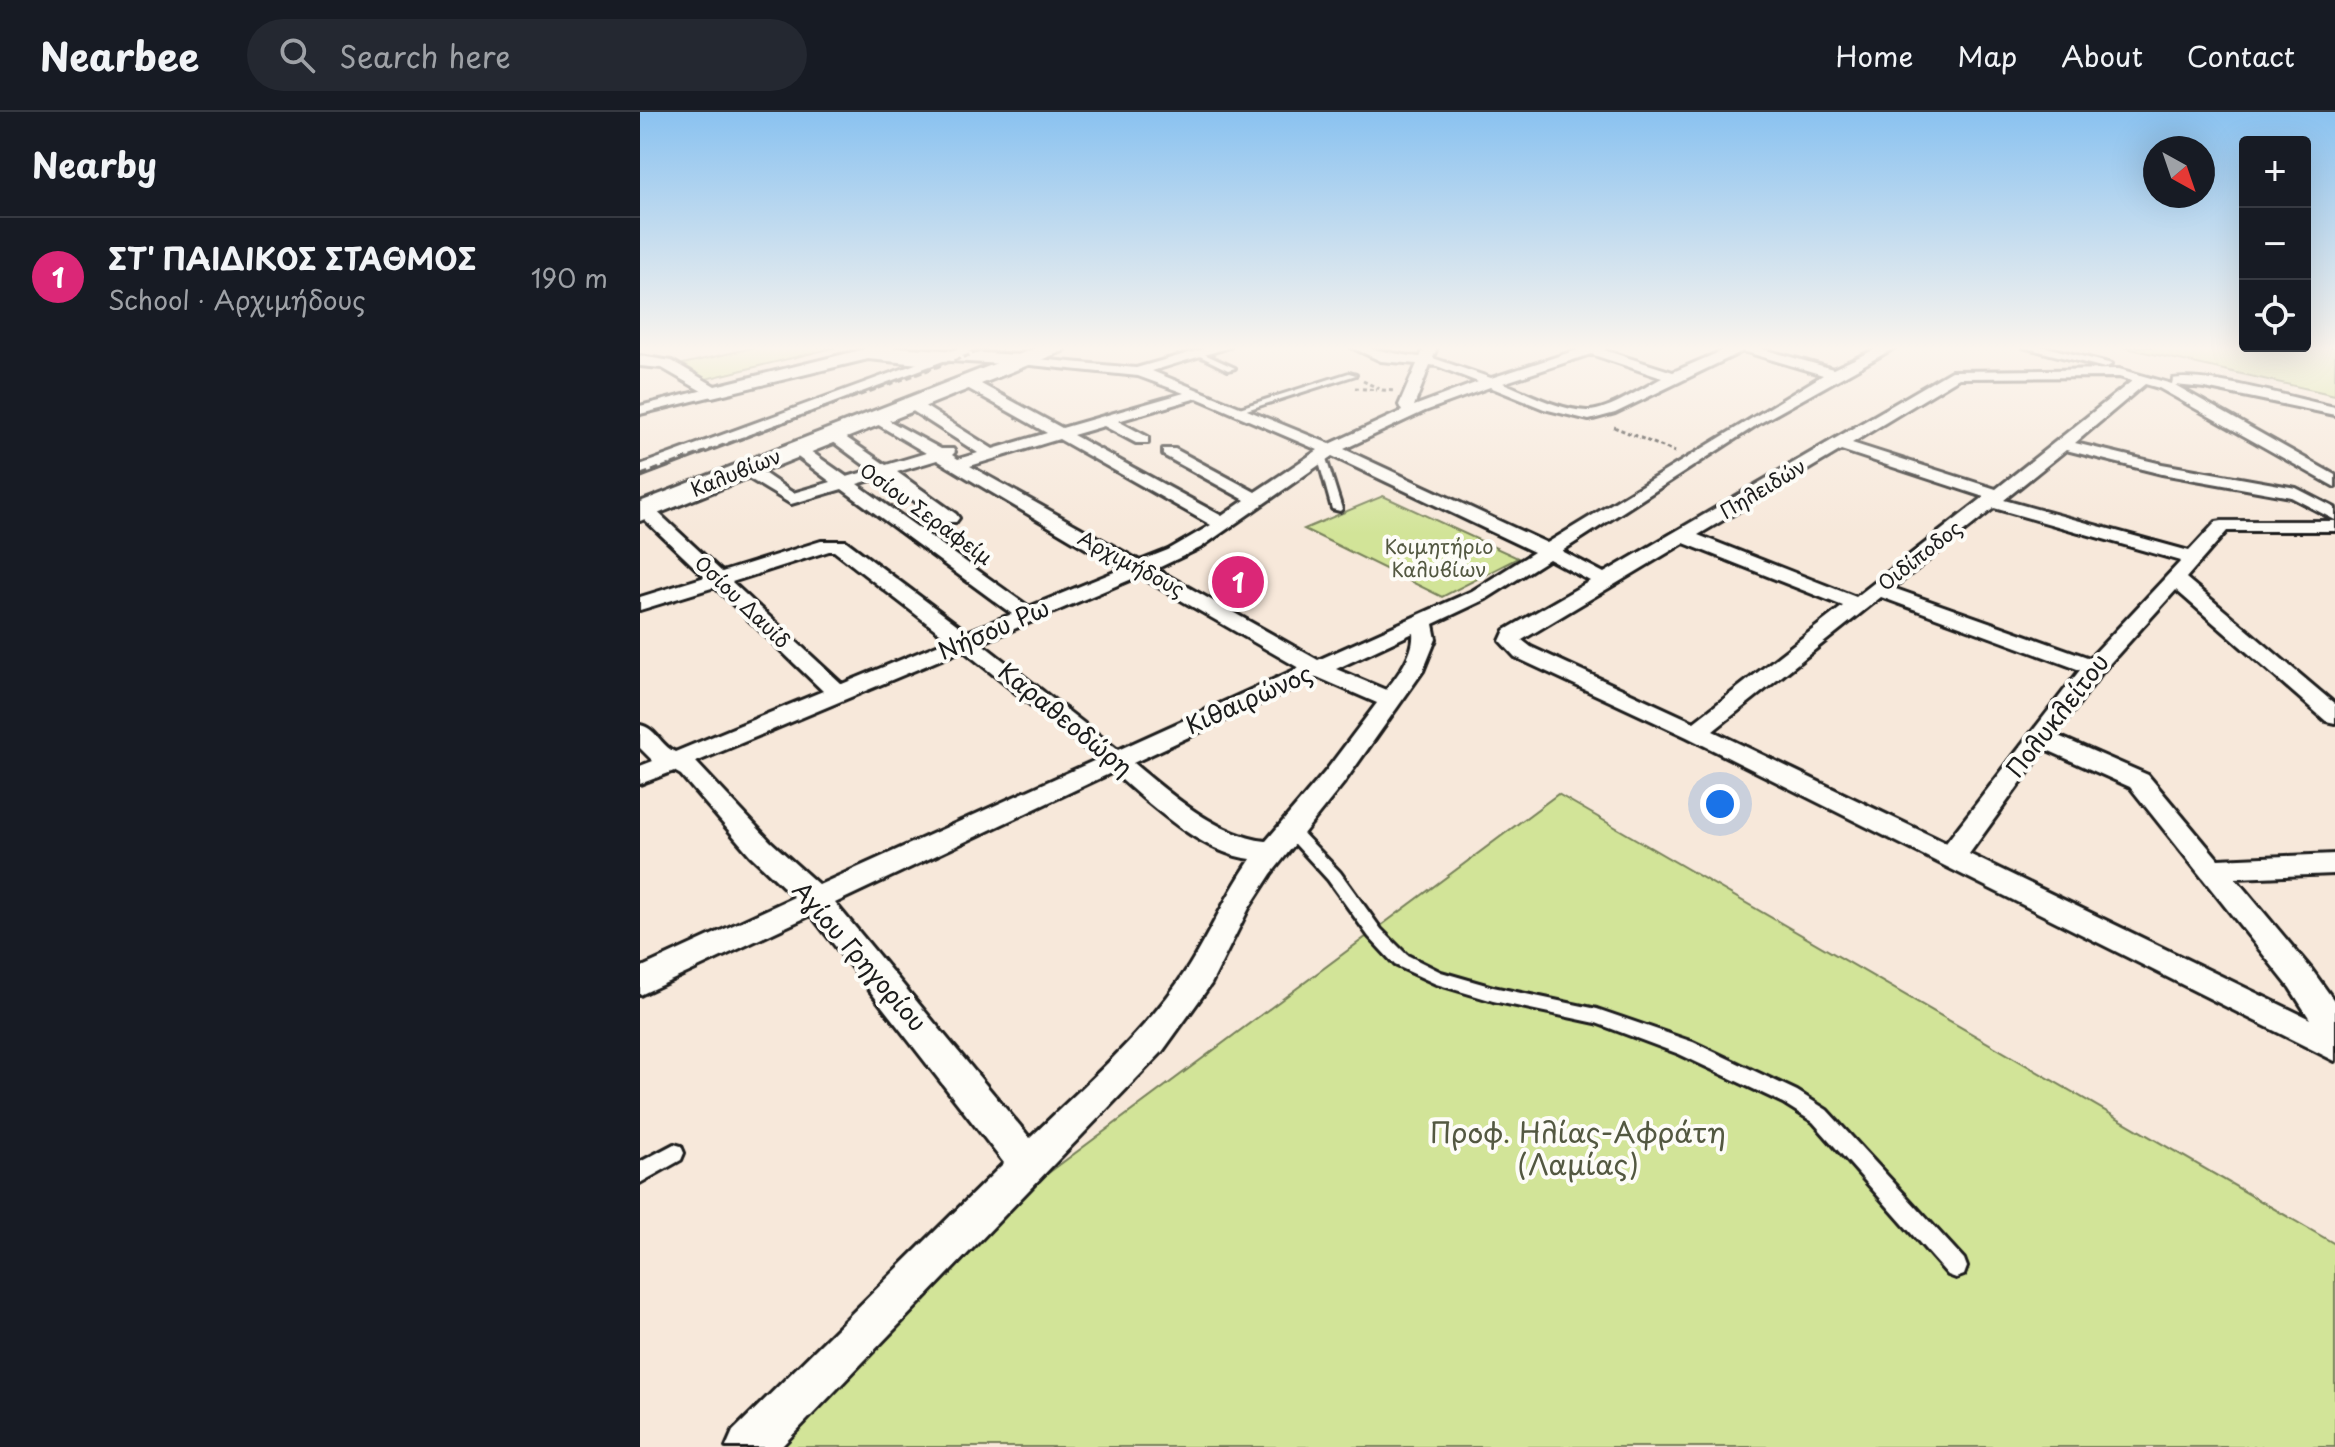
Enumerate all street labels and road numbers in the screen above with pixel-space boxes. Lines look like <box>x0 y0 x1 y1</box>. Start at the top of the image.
street label: Καλυβίων <box>686 440 785 504</box>
street label: Πηλειδών <box>1714 451 1811 526</box>
street label: Οσίου Σεραφείμ <box>854 455 999 572</box>
street label: Οιδίποδος <box>1871 513 1968 598</box>
street label: Αρχιμήδους <box>1073 522 1190 604</box>
street label: Οσίου Δαυίδ <box>688 548 797 655</box>
street label: Νήσου Ρω <box>932 589 1055 668</box>
street label: Πολυκλείτου <box>1996 645 2116 784</box>
street label: Καραθεοδώρη <box>991 653 1141 784</box>
street label: Κιθαιρώνος <box>1179 654 1317 742</box>
street label: Αγίου Γρηγορίου <box>785 873 936 1039</box>

